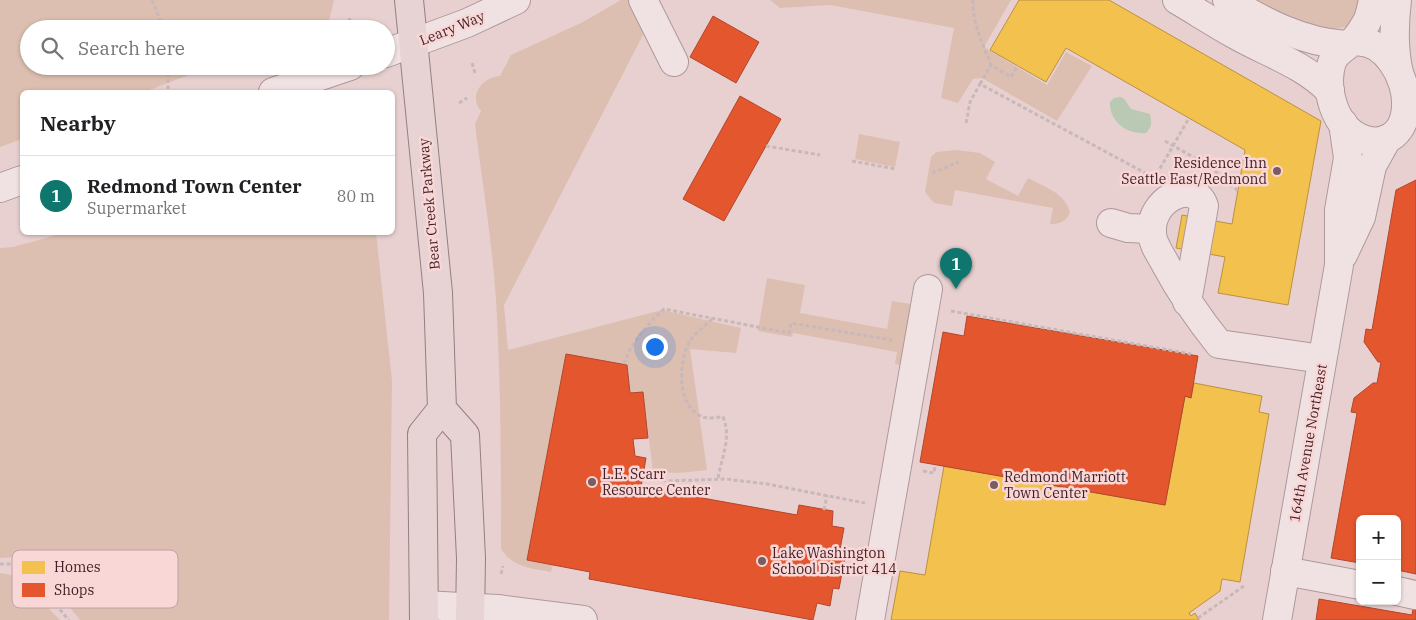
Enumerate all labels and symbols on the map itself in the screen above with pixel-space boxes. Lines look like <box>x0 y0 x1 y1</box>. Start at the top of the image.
street label: Leary Way <box>417 7 488 49</box>
street label: Bear Creek Parkway <box>414 137 444 271</box>
place label: Residence Inn Seattle East/Redmond <box>1121 154 1267 188</box>
marker: Residence Inn Seattle East/Redmond <box>1271 165 1283 177</box>
pin: 1 <box>940 248 972 289</box>
your location <box>642 334 668 360</box>
street label: 164th Avenue Northeast <box>1285 362 1331 523</box>
place label: L.E. Scarr Resource Center <box>602 465 711 499</box>
place label: Redmond Marriott Town Center <box>1004 468 1126 502</box>
marker: L.E. Scarr Resource Center <box>586 476 598 488</box>
marker: Redmond Marriott Town Center <box>988 479 1000 491</box>
place label: Lake Washington School District 414 <box>772 544 897 578</box>
legend <box>12 550 178 608</box>
marker: Lake Washington School District 414 <box>756 555 768 567</box>
text: Homes <box>54 558 101 576</box>
text: Shops <box>54 581 94 599</box>

